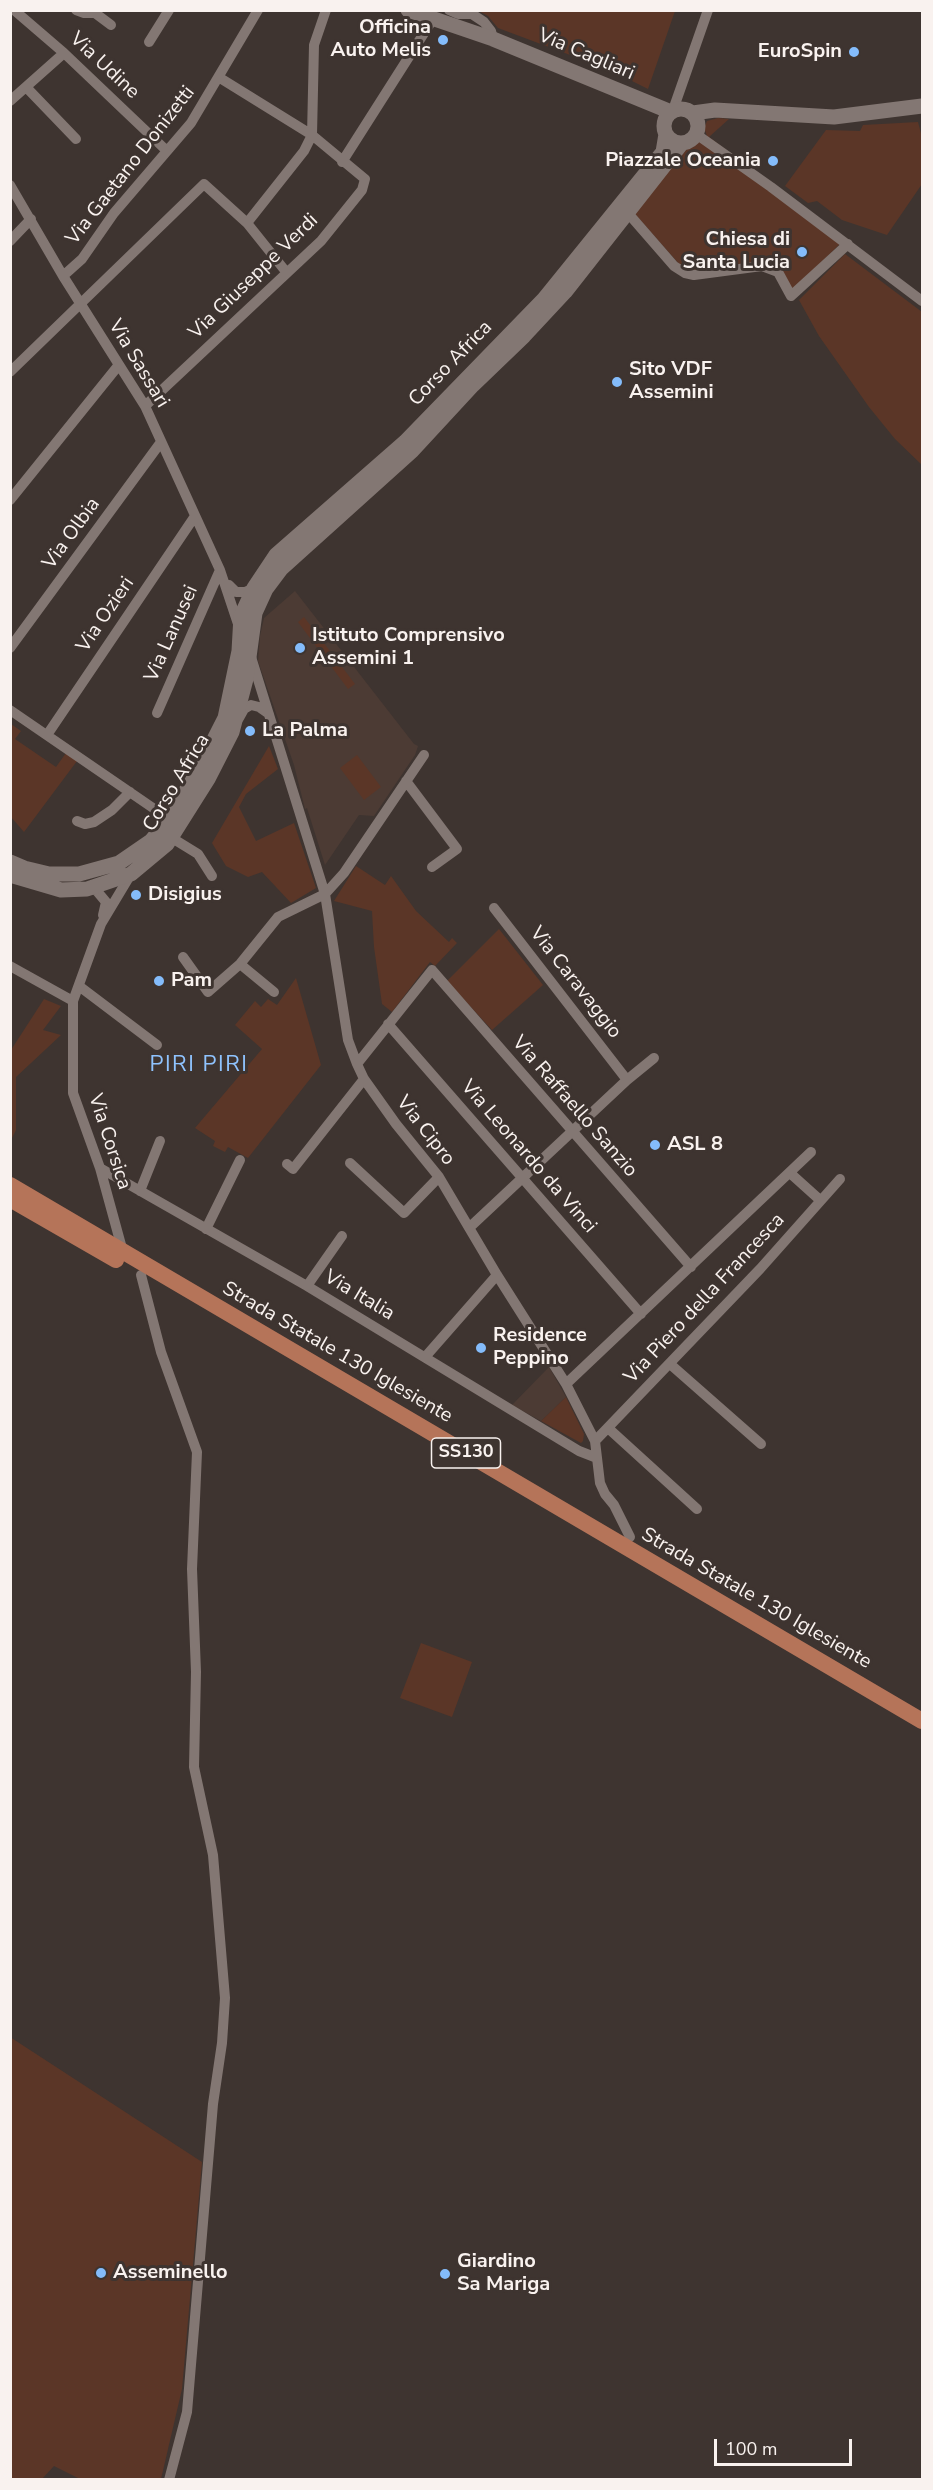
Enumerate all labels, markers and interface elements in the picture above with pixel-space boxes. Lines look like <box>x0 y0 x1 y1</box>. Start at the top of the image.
place label: Officina Auto Melis <box>331 16 431 63</box>
street label: Via Cagliari <box>534 24 638 86</box>
street label: Via Udine <box>64 28 144 104</box>
marker: Officina Auto Melis <box>436 33 450 47</box>
place label: EuroSpin <box>758 40 842 64</box>
marker: EuroSpin <box>847 45 861 59</box>
street label: Via Gaetano Donizetti <box>61 82 201 250</box>
place label: Piazzale Oceania <box>605 149 761 173</box>
marker: Piazzale Oceania <box>766 154 780 168</box>
street label: Via Giuseppe Verdi <box>184 209 324 345</box>
place label: Chiesa di Santa Lucia <box>683 228 790 275</box>
marker: Chiesa di Santa Lucia <box>795 245 809 259</box>
street label: Via Sassari <box>102 316 174 412</box>
street label: Corso Africa <box>404 316 498 412</box>
place label: Sito VDF Assemini <box>629 358 714 405</box>
marker: Sito VDF Assemini <box>610 375 624 389</box>
street label: Via Olbia <box>38 494 106 574</box>
street label: Via Ozieri <box>72 573 140 657</box>
street label: Via Lanusei <box>140 582 204 686</box>
place label: Istituto Comprensivo Assemini 1 <box>312 624 505 671</box>
marker: Istituto Comprensivo Assemini 1 <box>293 641 307 655</box>
place label: La Palma <box>262 719 348 743</box>
marker: La Palma <box>243 724 257 738</box>
street label: Corso Africa <box>139 730 215 836</box>
place label: Disigius <box>148 883 222 907</box>
marker: Disigius <box>129 888 143 902</box>
street label: Via Caravaggio <box>524 922 626 1044</box>
place label: Pam <box>171 969 212 993</box>
marker: Pam <box>152 974 166 988</box>
street label: Via Raffaello Sanzio <box>506 1031 642 1183</box>
district label: PIRI PIRI <box>150 1053 248 1079</box>
street label: Via Leonardo da Vinci <box>455 1076 601 1238</box>
street label: Via Corsica <box>82 1091 136 1193</box>
street label: Via Cipro <box>390 1091 460 1171</box>
place label: ASL 8 <box>667 1133 723 1157</box>
marker: ASL 8 <box>648 1138 662 1152</box>
street label: Via Piero della Francesca <box>620 1209 790 1389</box>
street label: Via Italia <box>319 1266 399 1326</box>
street label: Strada Statale 130 Iglesiente <box>218 1277 456 1429</box>
place label: Residence Peppino <box>493 1324 587 1371</box>
marker: Residence Peppino <box>474 1341 488 1355</box>
road number: SS130 <box>432 1438 500 1468</box>
street label: Strada Statale 130 Iglesiente <box>637 1523 875 1675</box>
place label: Giardino Sa Mariga <box>457 2250 550 2297</box>
place label: Asseminello <box>113 2261 227 2285</box>
marker: Asseminello <box>94 2266 108 2280</box>
marker: Giardino Sa Mariga <box>438 2267 452 2281</box>
scale bar <box>717 2427 855 2465</box>
text: 100 m <box>725 2437 777 2461</box>

